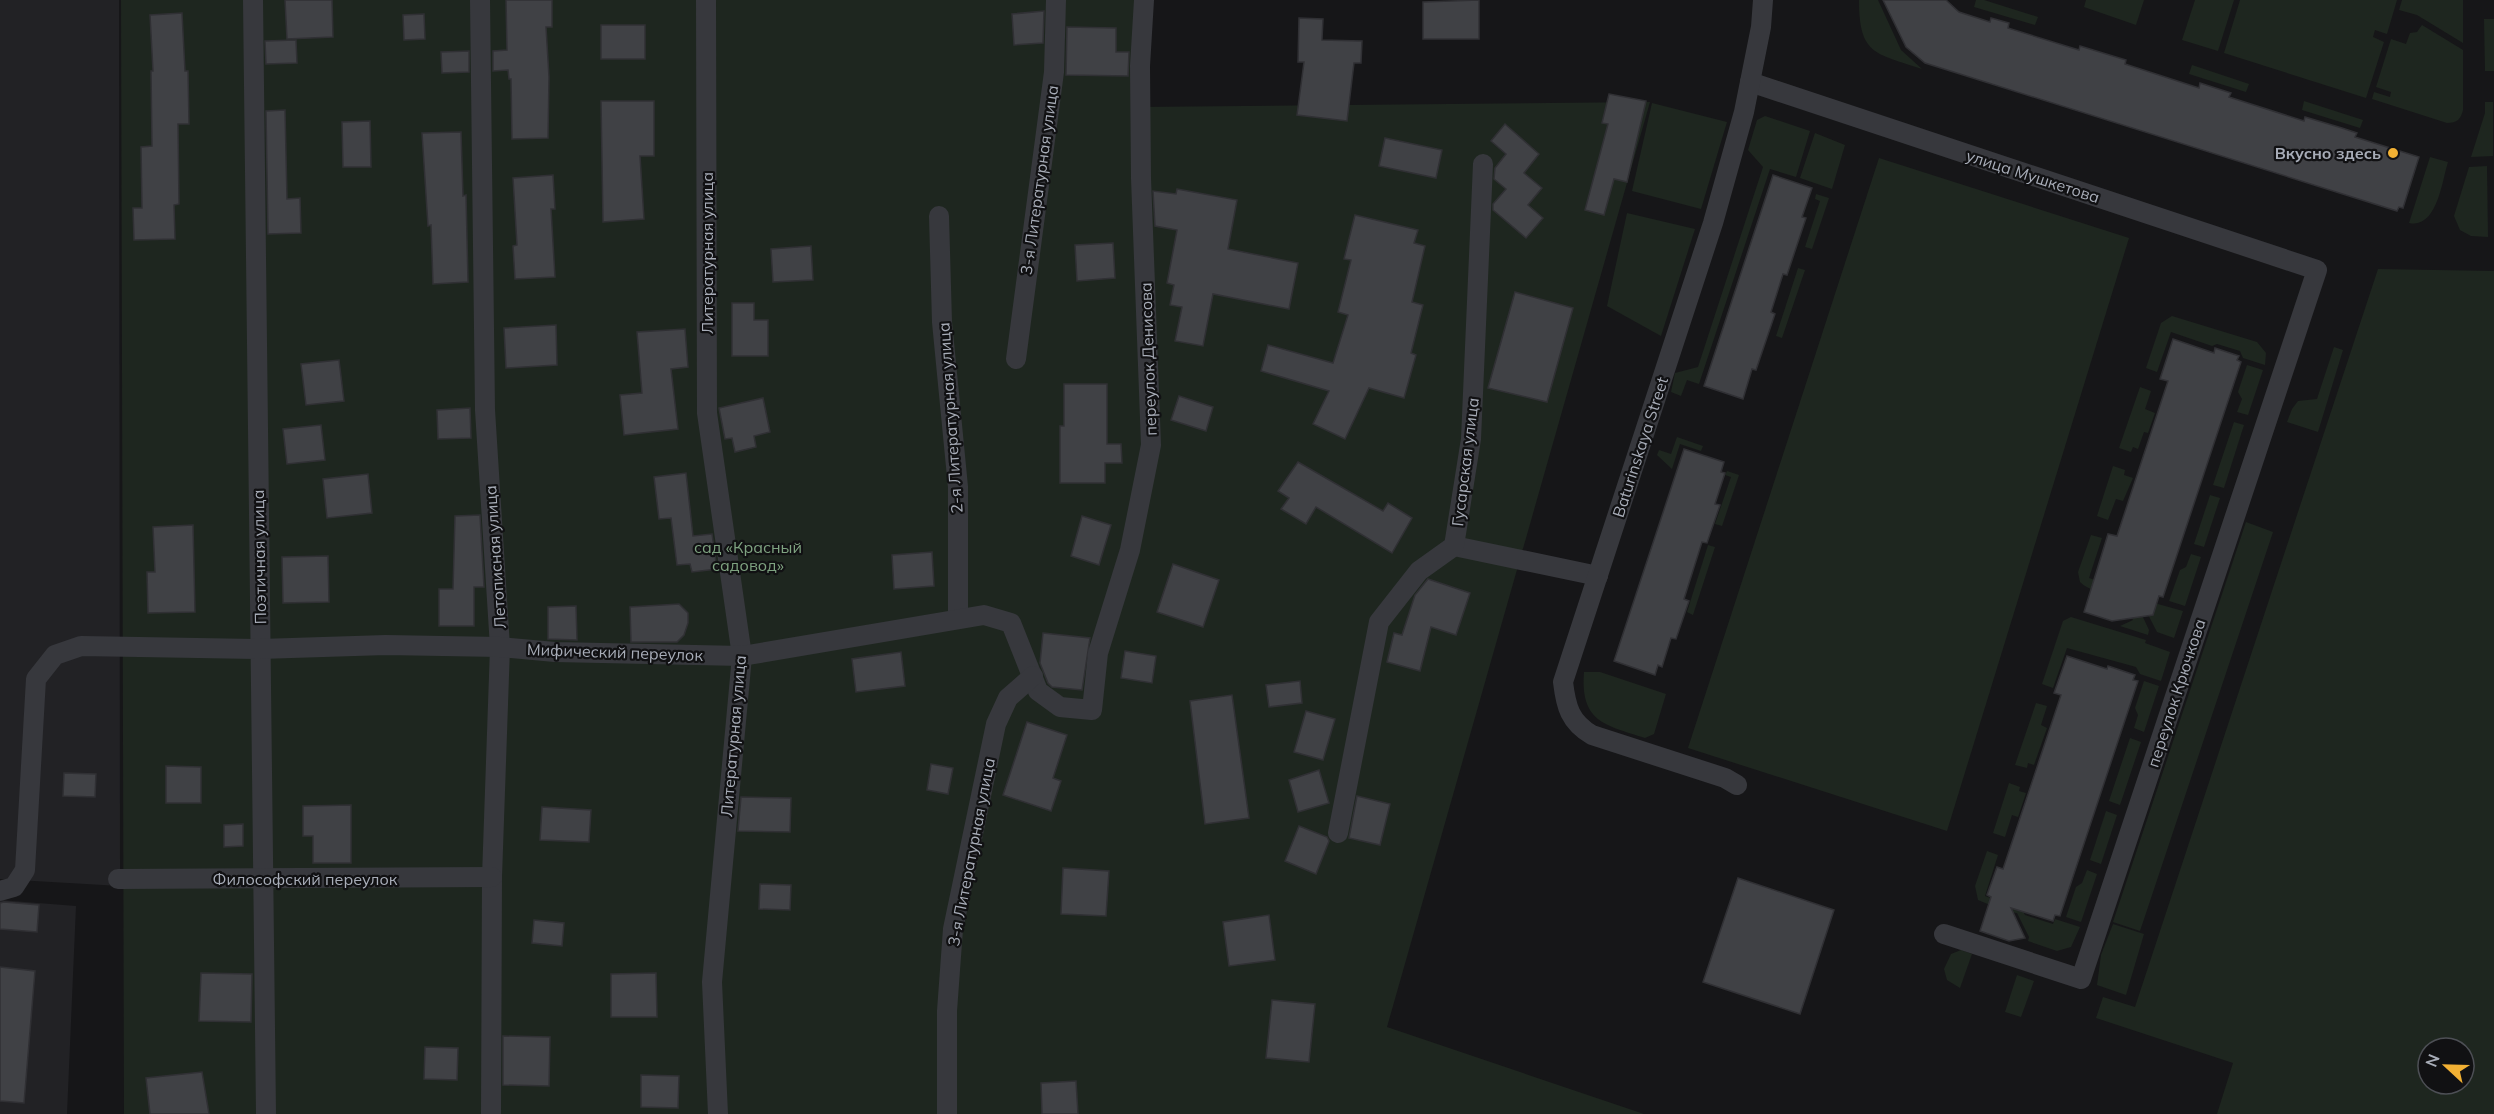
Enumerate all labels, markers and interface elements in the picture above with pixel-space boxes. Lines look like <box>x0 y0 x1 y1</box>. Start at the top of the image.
street label: 3-я Литературная улица <box>1016 84 1062 276</box>
place label: Вкусно здесь <box>2275 143 2381 163</box>
street label: улица Мушкетова <box>1964 145 2102 207</box>
marker: Вкусно здесь <box>2386 146 2400 160</box>
street label: Литературная улица <box>697 172 717 334</box>
street label: переулок Денисова <box>1135 282 1161 436</box>
street label: 2-я Литературная улица <box>933 322 967 514</box>
street label: Baturinskaya Street <box>1608 374 1672 520</box>
street label: Гусарская улица <box>1447 396 1483 528</box>
street label: Летописная улица <box>480 485 510 629</box>
street label: Поэтичная улица <box>248 490 270 624</box>
park label: сад «Красный садовод» <box>694 537 802 575</box>
street label: переулок Крючкова <box>2143 616 2209 770</box>
street label: Мифический переулок <box>527 639 704 665</box>
street label: Литературная улица <box>716 654 750 818</box>
street label: 3-я Литературная улица <box>943 756 999 948</box>
street label: Философский переулок <box>213 869 398 889</box>
north arrow <box>2416 1036 2476 1096</box>
text: N <box>2421 1051 2444 1070</box>

